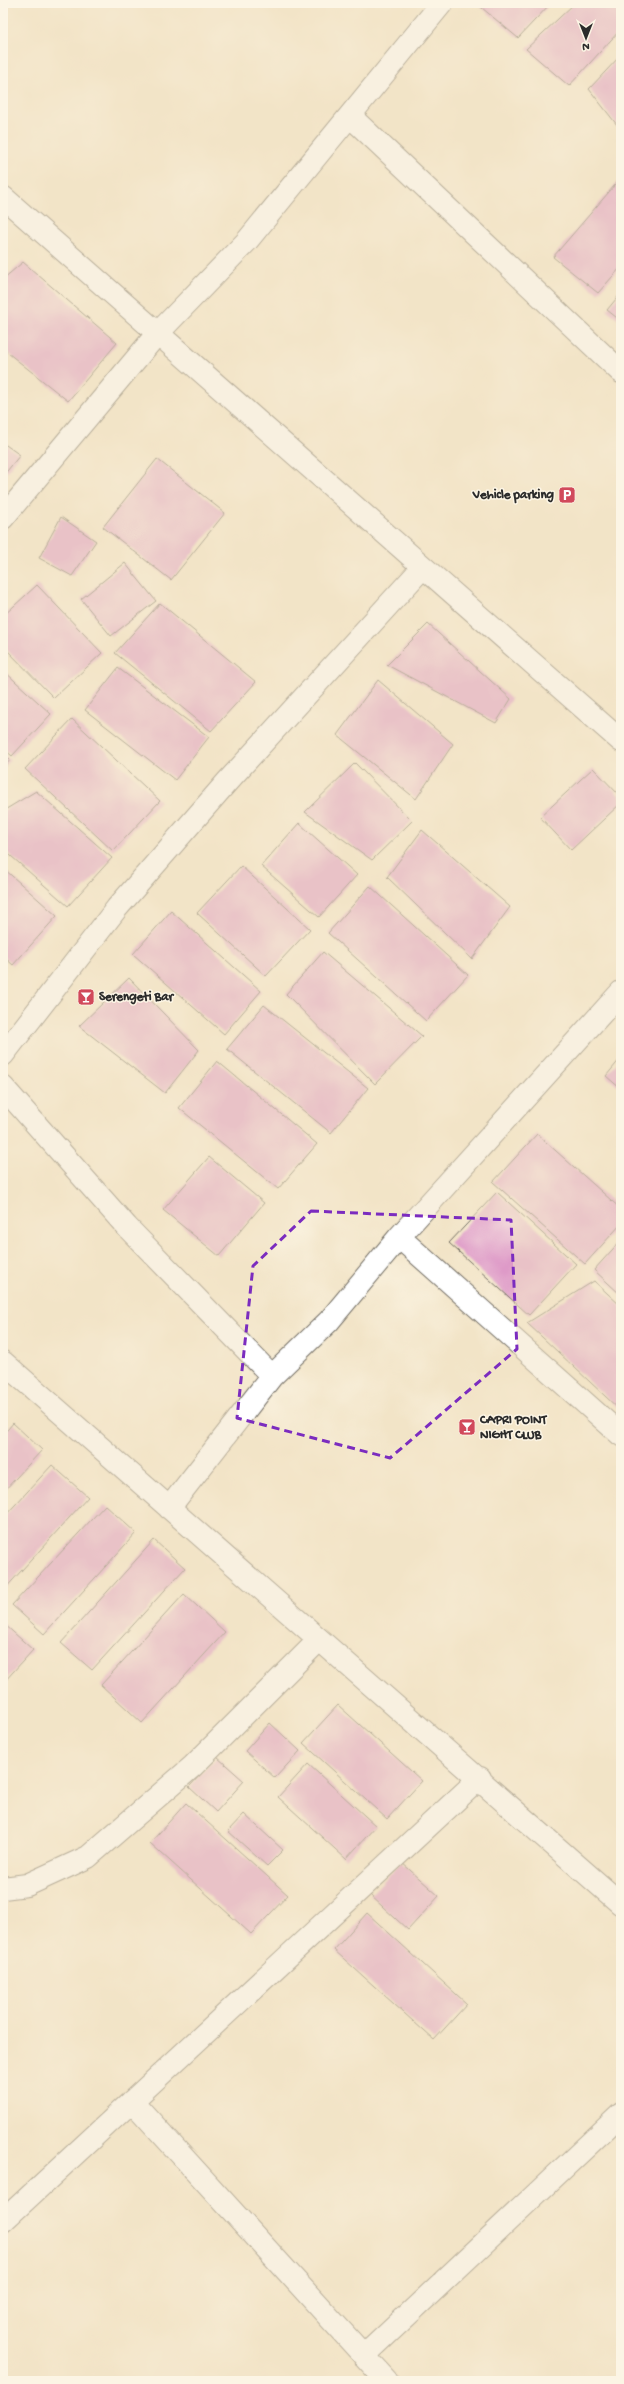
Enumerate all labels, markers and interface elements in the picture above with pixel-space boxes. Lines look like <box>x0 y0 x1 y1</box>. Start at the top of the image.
north arrow <box>566 18 606 58</box>
text: N <box>582 40 590 52</box>
parking icon: Vehicle parking <box>557 485 577 505</box>
place label: Vehicle parking <box>472 488 555 504</box>
bar icon: Serengeti Bar <box>76 987 96 1007</box>
place label: Serengeti Bar <box>99 990 174 1005</box>
place label: CAPRI POINT NIGHT CLUB <box>479 1413 548 1443</box>
bar icon: CAPRI POINT NIGHT CLUB <box>457 1417 477 1437</box>

